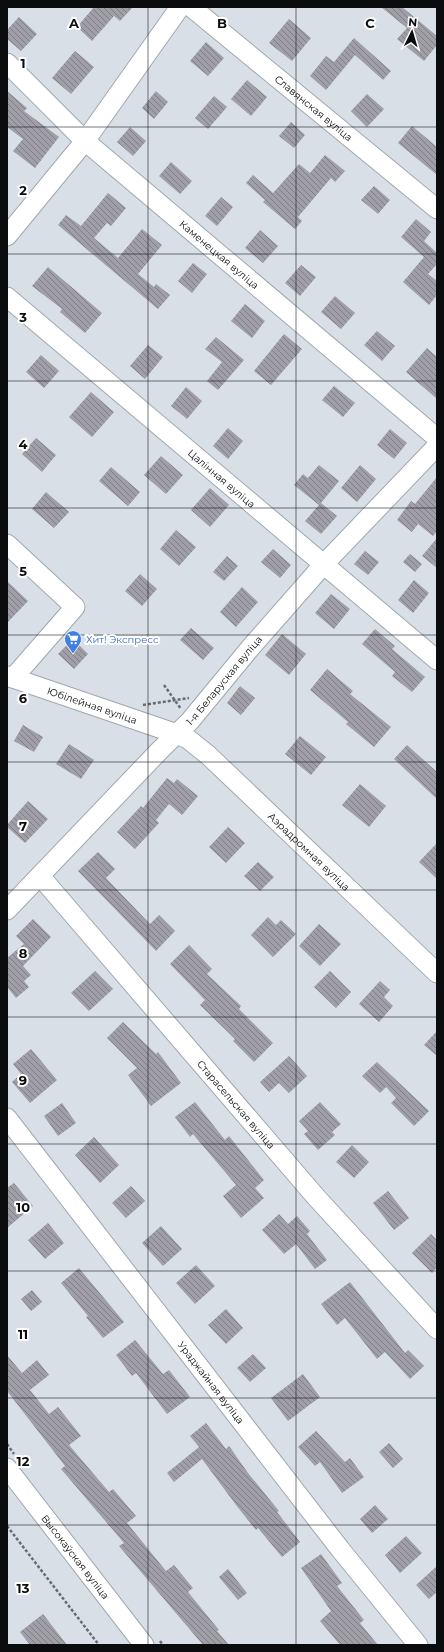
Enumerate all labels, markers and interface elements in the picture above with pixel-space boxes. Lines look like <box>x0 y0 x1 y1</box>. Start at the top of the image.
north arrow <box>392 12 432 52</box>
text: A <box>68 15 80 31</box>
text: B <box>217 15 227 31</box>
text: C <box>365 15 375 31</box>
text: N <box>408 15 418 29</box>
text: 1 <box>20 55 26 71</box>
street label: Славянская вуліца <box>272 72 356 144</box>
text: 2 <box>19 182 27 198</box>
street label: Каменецкая вуліца <box>177 217 262 292</box>
text: 3 <box>18 309 27 325</box>
text: 4 <box>19 436 28 452</box>
street label: Цалінная вуліца <box>185 446 258 510</box>
text: 5 <box>19 563 27 579</box>
supermarket icon: Хит! Экспресс <box>63 629 83 654</box>
place label: Хит! Экспресс <box>86 633 159 646</box>
street label: 1-я Беларуская вуліца <box>183 633 265 728</box>
street label: Юбілейная вуліца <box>46 684 139 726</box>
text: 6 <box>19 690 28 706</box>
street label: Аэрадромная вуліца <box>266 809 353 893</box>
text: 7 <box>19 818 27 834</box>
text: 8 <box>19 945 28 961</box>
street label: Старасельская вуліца <box>194 1057 278 1151</box>
text: 9 <box>19 1072 27 1088</box>
text: 10 <box>16 1199 30 1215</box>
text: 11 <box>18 1326 28 1342</box>
street label: Ураджайная вуліца <box>175 1338 247 1426</box>
text: 12 <box>17 1453 30 1469</box>
street label: Высокаўская вуліца <box>39 1512 112 1601</box>
text: 13 <box>17 1580 30 1596</box>

